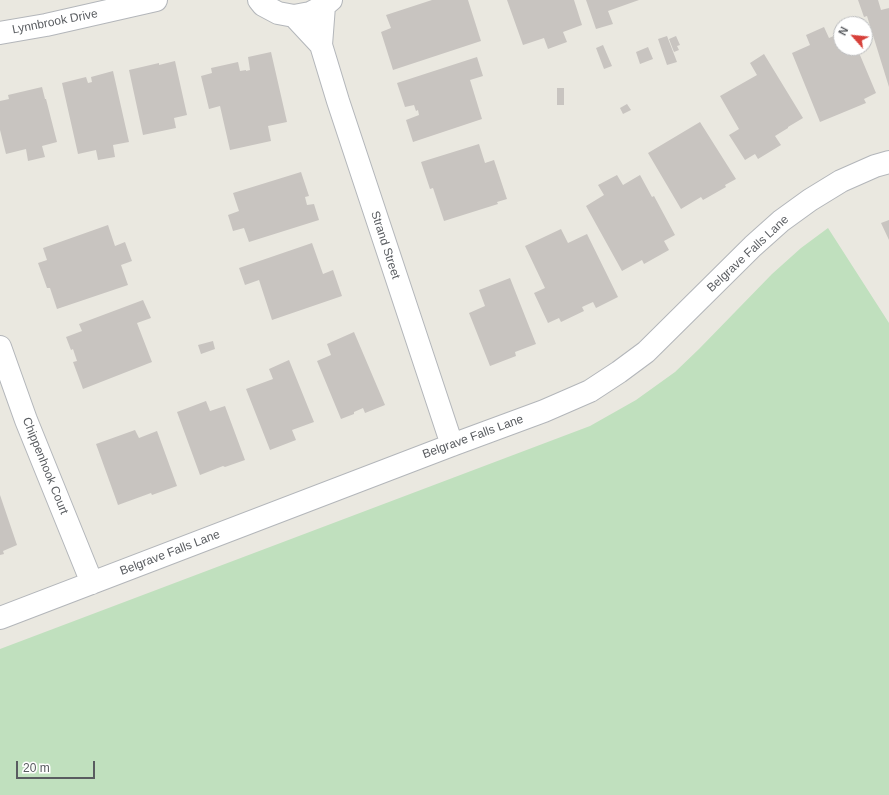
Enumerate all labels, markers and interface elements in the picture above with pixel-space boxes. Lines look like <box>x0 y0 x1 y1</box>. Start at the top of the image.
street label: Lynnbrook Drive <box>11 7 99 37</box>
north arrow <box>833 16 873 56</box>
text: N <box>836 25 850 37</box>
street label: Strand Street <box>367 209 403 281</box>
street label: Belgrave Falls Lane <box>704 213 792 295</box>
street label: Belgrave Falls Lane <box>421 412 525 462</box>
street label: Chippenhook Court <box>19 415 71 517</box>
street label: Belgrave Falls Lane <box>118 527 222 579</box>
scale bar <box>18 753 97 779</box>
text: 20 m <box>23 761 50 775</box>

